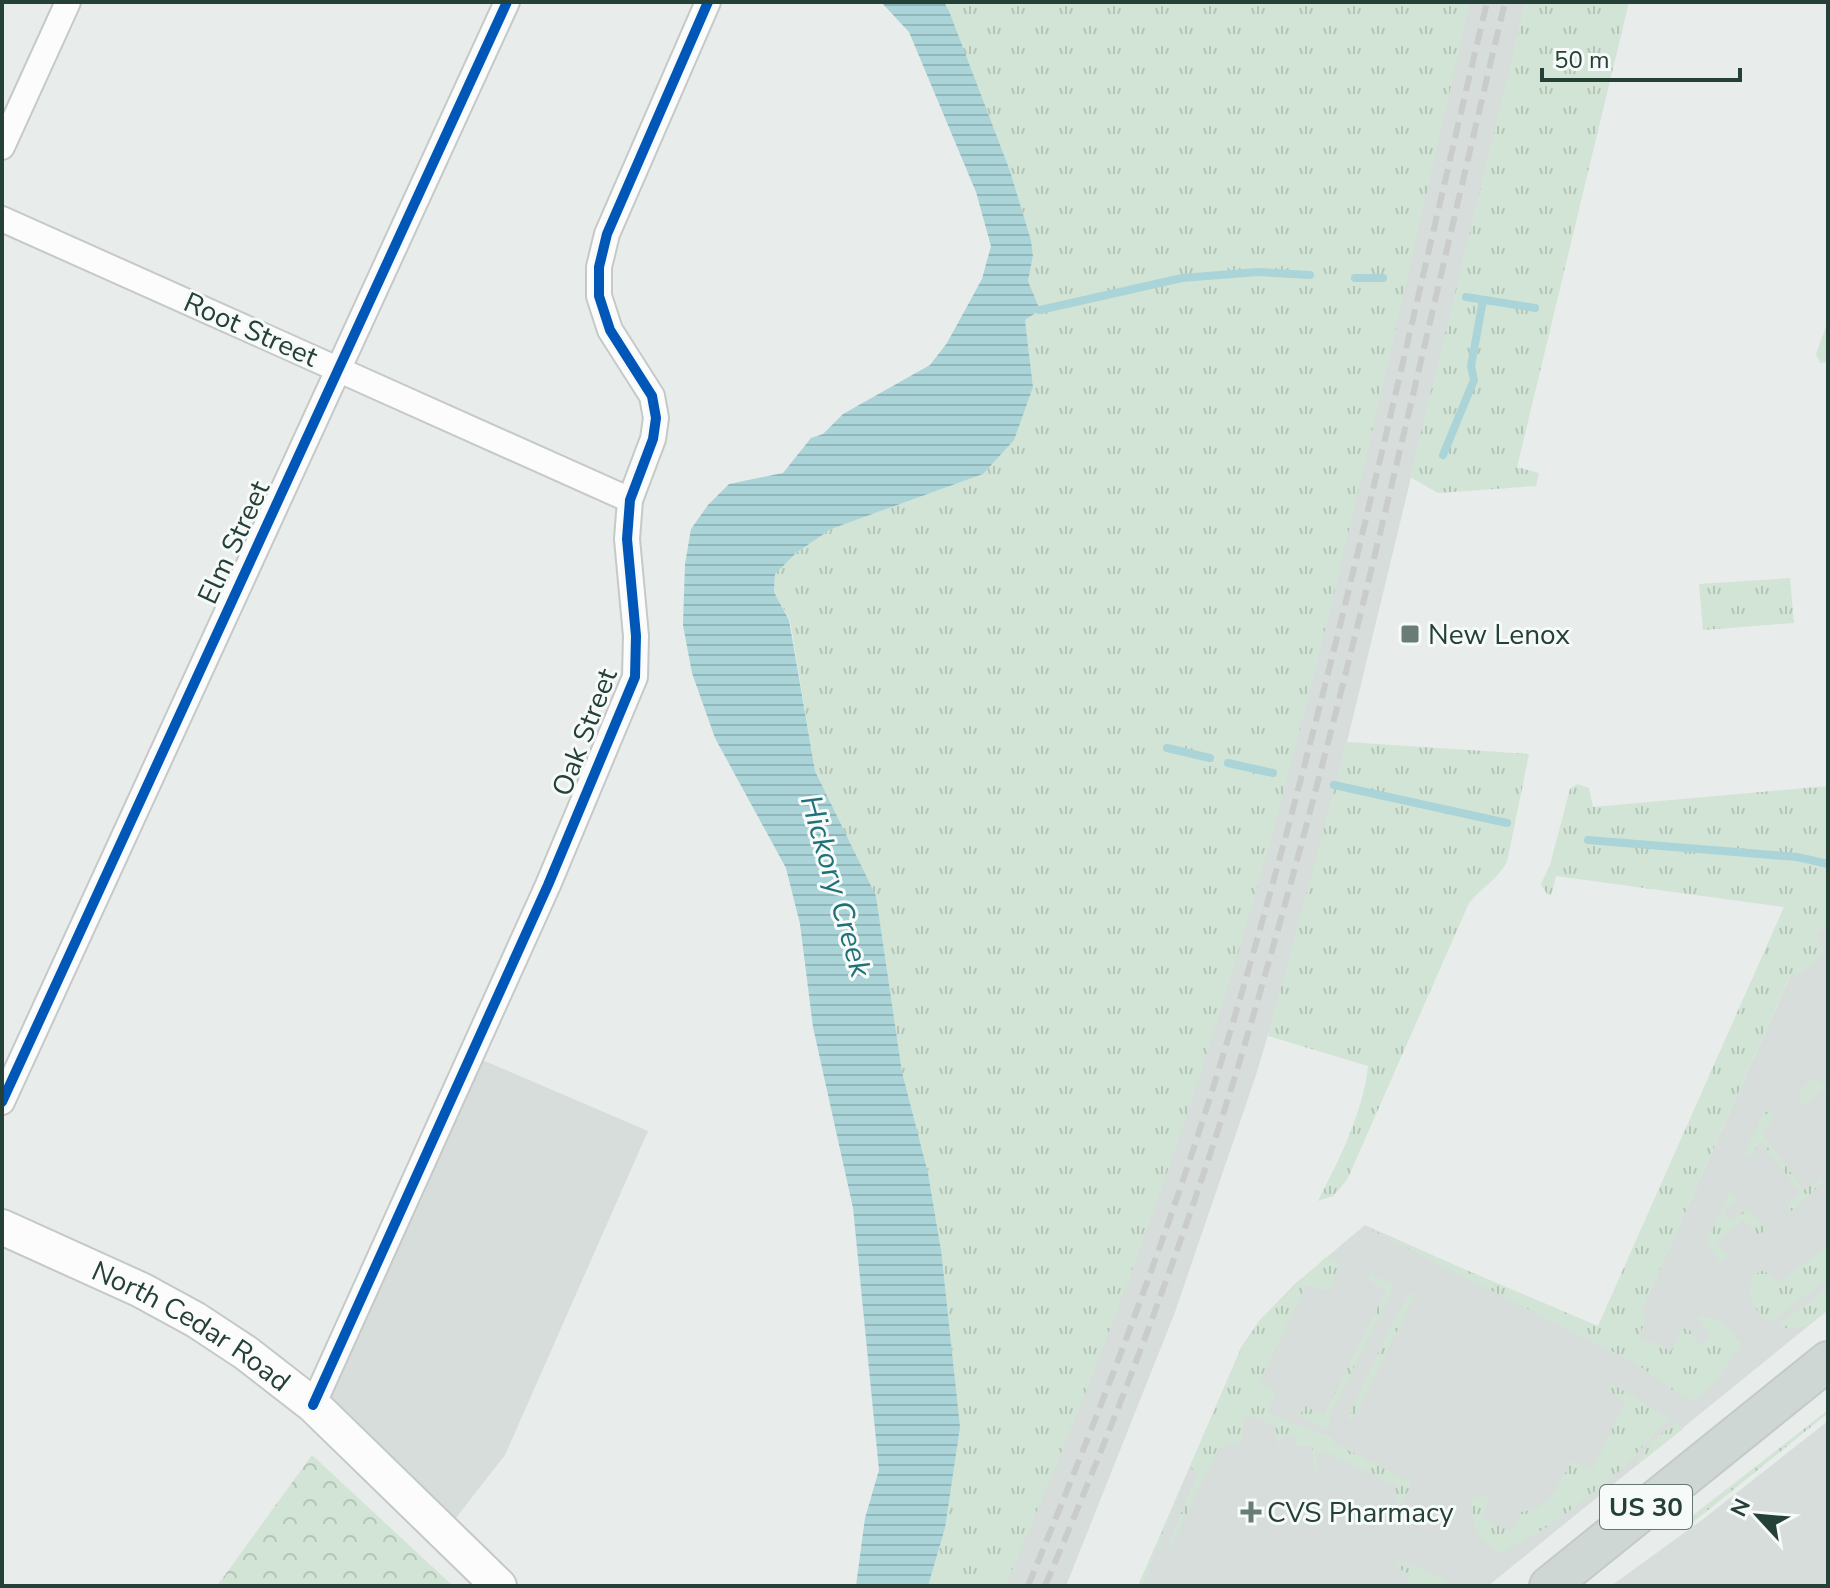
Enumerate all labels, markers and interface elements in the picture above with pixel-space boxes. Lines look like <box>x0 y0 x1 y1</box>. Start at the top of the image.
scale bar <box>1542 32 1740 82</box>
text: 50 m <box>1554 44 1610 76</box>
street label: Root Street <box>178 284 324 376</box>
street label: Elm Street <box>189 474 279 610</box>
place label: New Lenox <box>1428 616 1570 654</box>
marker: New Lenox <box>1399 623 1421 645</box>
street label: Oak Street <box>543 663 627 802</box>
water label: Hickory Creek <box>790 790 881 983</box>
street label: North Cedar Road <box>86 1252 298 1401</box>
north arrow <box>1718 1476 1798 1556</box>
road number: US 30 <box>1600 1485 1692 1529</box>
place label: CVS Pharmacy <box>1267 1494 1454 1532</box>
text: N <box>1724 1494 1758 1522</box>
marker: CVS Pharmacy <box>1242 1503 1260 1521</box>

